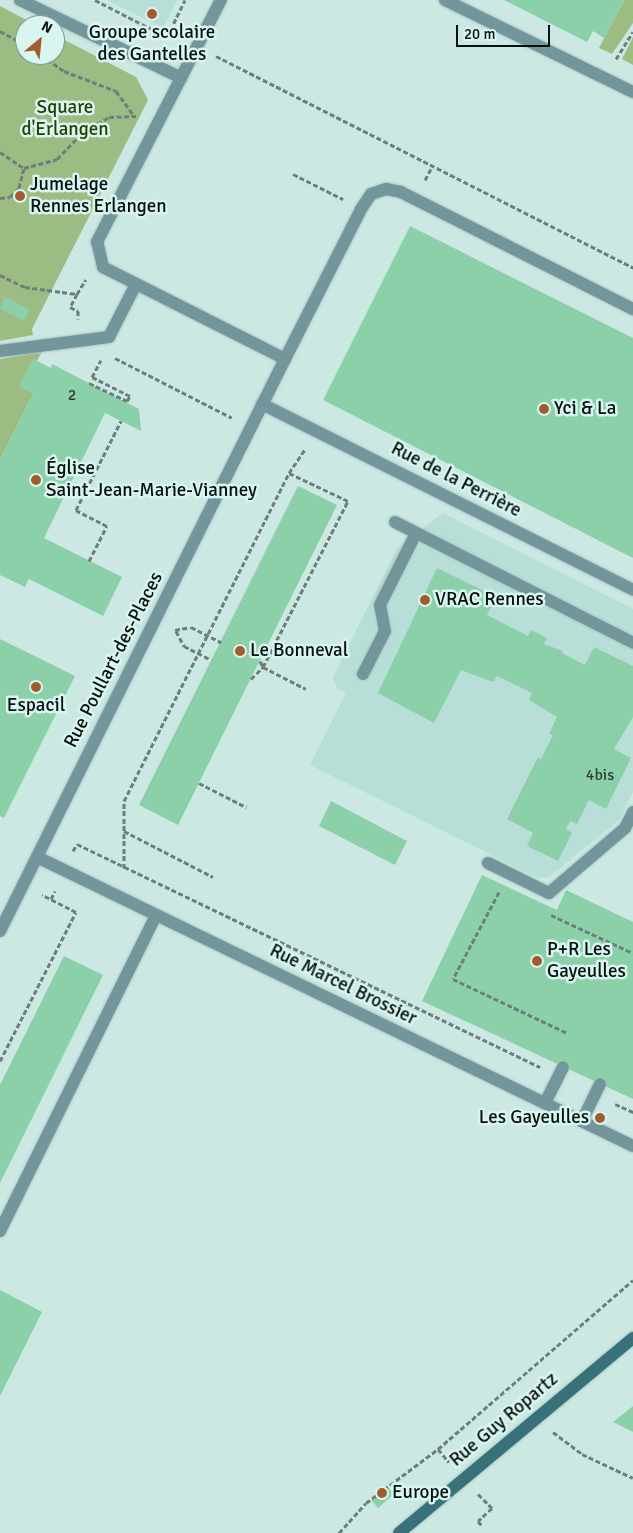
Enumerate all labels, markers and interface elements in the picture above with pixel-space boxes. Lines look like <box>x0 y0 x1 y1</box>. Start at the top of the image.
marker: Groupe scolaire des Gantelles <box>146 8 158 20</box>
north arrow <box>15 15 65 65</box>
scale bar <box>458 15 552 47</box>
text: N <box>39 17 55 37</box>
place label: Groupe scolaire des Gantelles <box>89 22 215 66</box>
text: 20 m <box>464 25 495 43</box>
park label: Square d'Erlangen <box>21 97 109 141</box>
place label: Jumelage Rennes Erlangen <box>30 174 167 218</box>
marker: Jumelage Rennes Erlangen <box>14 190 26 202</box>
house number: 2 <box>68 385 76 405</box>
place label: Yci & La <box>554 398 616 420</box>
marker: Yci & La <box>538 403 550 415</box>
street label: Rue de la Perrière <box>387 437 525 523</box>
place label: Église Saint-Jean-Marie-Vianney <box>46 458 257 502</box>
marker: Église Saint-Jean-Marie-Vianney <box>30 474 42 486</box>
street label: Rue Poullart-des-Places <box>60 568 168 752</box>
place label: VRAC Rennes <box>435 589 544 611</box>
marker: VRAC Rennes <box>419 594 431 606</box>
place label: Le Bonneval <box>250 640 348 662</box>
marker: Le Bonneval <box>234 645 246 657</box>
marker: Espacil <box>30 681 42 693</box>
place label: Espacil <box>7 695 65 717</box>
house number: 4bis <box>586 765 614 785</box>
place label: P+R Les Gayeulles <box>547 939 626 983</box>
street label: Rue Marcel Brossier <box>266 940 420 1030</box>
marker: P+R Les Gayeulles <box>531 955 543 967</box>
place label: Les Gayeulles <box>479 1107 589 1129</box>
marker: Les Gayeulles <box>593 1111 607 1125</box>
street label: Rue Guy Ropartz <box>445 1368 563 1472</box>
place label: Europe <box>392 1482 449 1504</box>
marker: Europe <box>376 1487 388 1499</box>

